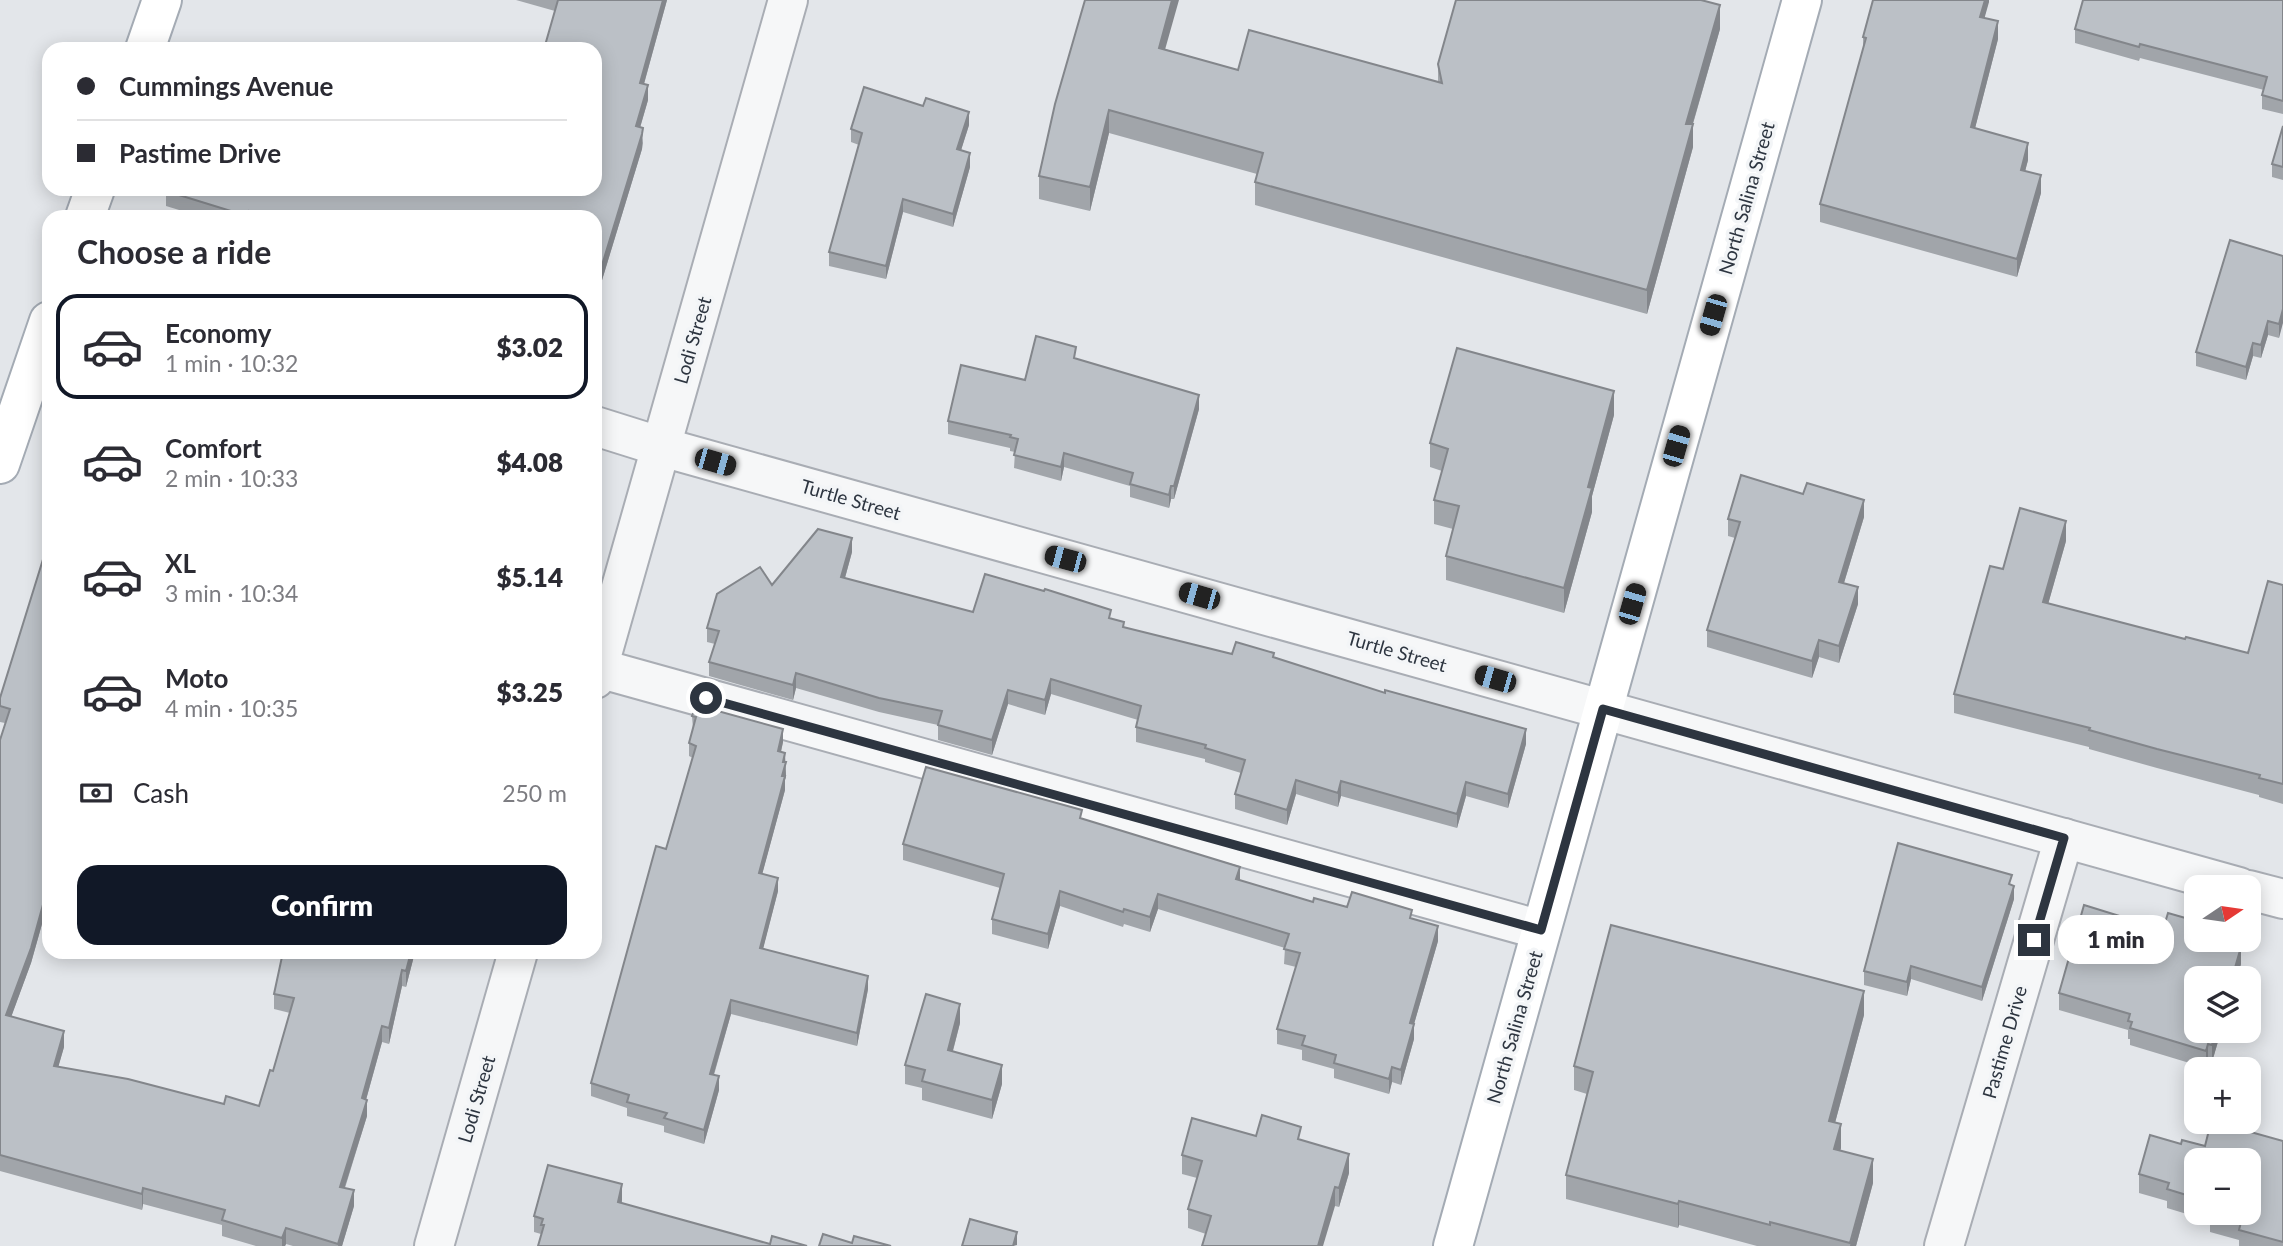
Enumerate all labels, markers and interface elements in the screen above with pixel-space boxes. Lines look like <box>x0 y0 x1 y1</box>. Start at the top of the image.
text: Cummings Avenue <box>119 70 333 102</box>
street label: North Salina Street <box>1713 119 1779 277</box>
text: Pastime Drive <box>119 137 281 169</box>
text: Choose a ride <box>77 232 271 271</box>
car <box>1698 292 1729 338</box>
street label: Lodi Street <box>669 293 715 386</box>
icon: car <box>81 315 144 378</box>
text: Economy <box>165 317 271 349</box>
text: $3.02 <box>496 331 563 363</box>
text: 1 min · 10:32 <box>165 349 298 377</box>
car <box>1661 423 1692 469</box>
icon: car <box>81 430 144 493</box>
text: Comfort <box>165 432 262 464</box>
text: $4.08 <box>496 446 563 478</box>
car <box>692 446 739 478</box>
text: 2 min · 10:33 <box>165 464 298 492</box>
street label: Turtle Street <box>798 474 904 524</box>
car <box>1042 543 1089 575</box>
icon: car <box>81 545 144 608</box>
text: XL <box>165 547 196 579</box>
text: $5.14 <box>496 561 563 593</box>
text: 3 min · 10:34 <box>165 579 298 607</box>
car <box>1176 580 1223 612</box>
car <box>1617 581 1648 627</box>
street label: Turtle Street <box>1344 626 1450 676</box>
icon: car <box>81 660 144 723</box>
text: Moto <box>165 662 228 694</box>
car <box>1472 663 1519 695</box>
text: $3.25 <box>496 676 563 708</box>
route start <box>690 682 722 714</box>
text: 4 min · 10:35 <box>165 694 298 722</box>
icon: cash <box>77 774 115 812</box>
text: Cash <box>133 777 189 809</box>
text: 250 m <box>502 779 567 807</box>
button: Confirm <box>77 865 567 945</box>
north arrow <box>2184 875 2261 952</box>
map controls <box>2184 875 2261 1225</box>
callout: 1 min <box>2058 916 2174 964</box>
route end <box>2018 924 2050 956</box>
text: 1 min <box>2087 925 2145 953</box>
street label: North Salina Street <box>1481 948 1547 1106</box>
button: layers <box>2184 966 2261 1043</box>
street label: Pastime Drive <box>1977 983 2031 1101</box>
street label: Lodi Street <box>453 1052 499 1145</box>
button: + <box>2184 1057 2261 1134</box>
button: − <box>2184 1148 2261 1225</box>

